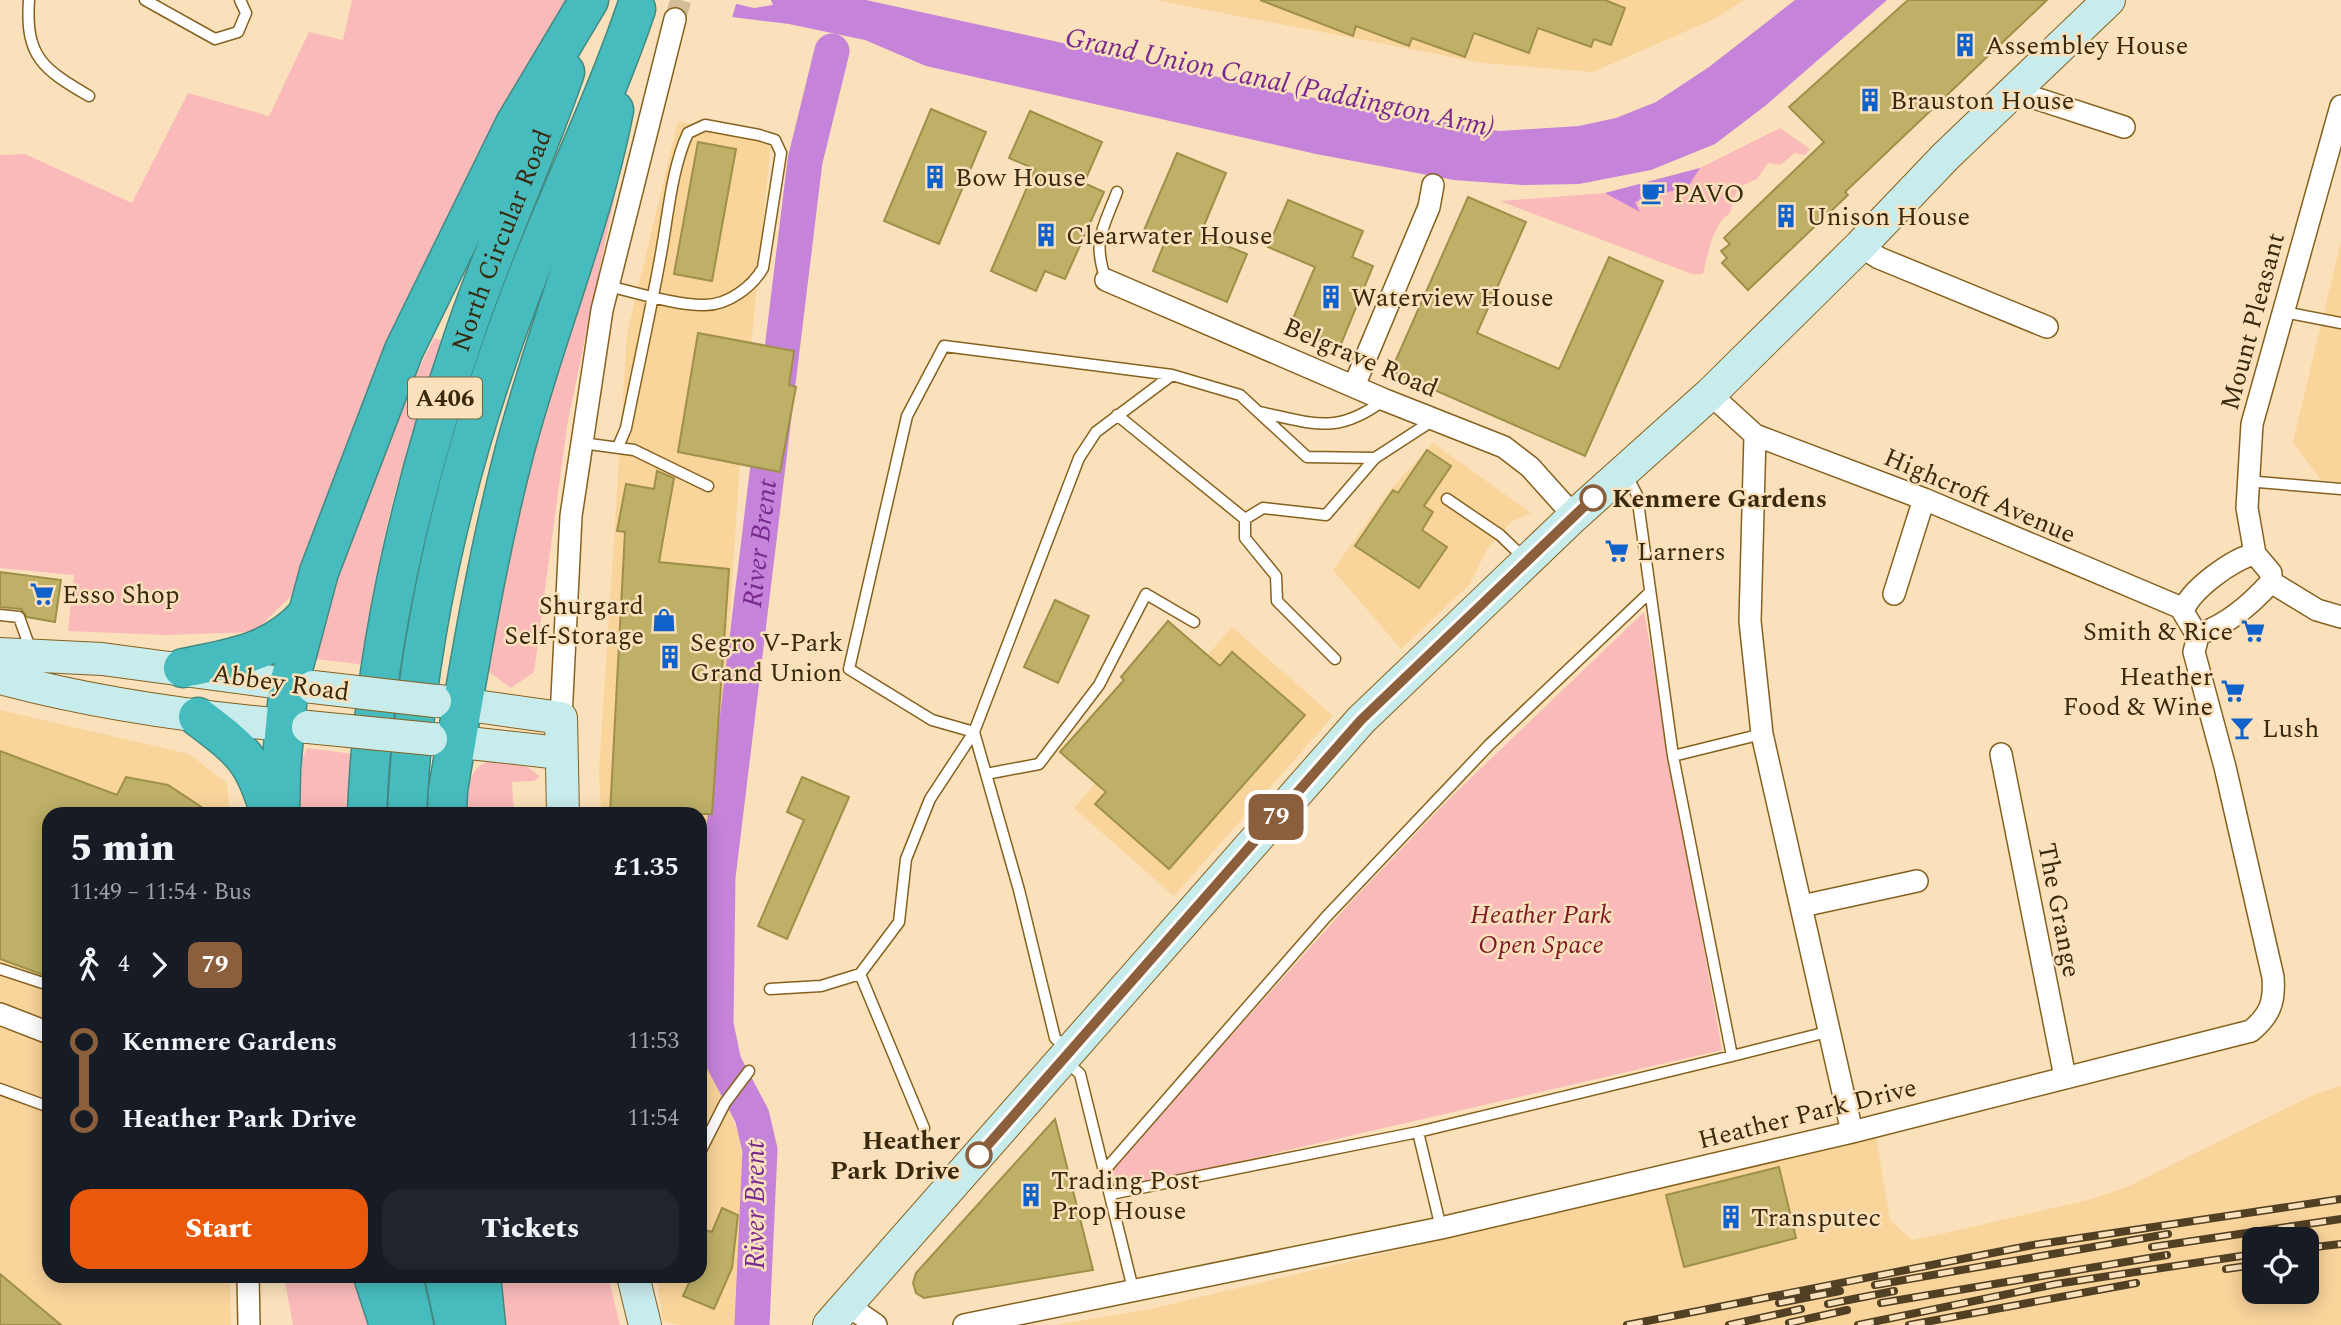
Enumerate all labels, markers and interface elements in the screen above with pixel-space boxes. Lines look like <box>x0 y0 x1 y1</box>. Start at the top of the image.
water label: Grand Union Canal (Paddington Arm) <box>1061 16 1498 149</box>
place label: Assembley House <box>1985 26 2188 66</box>
building icon: Assembley House <box>1951 31 1979 59</box>
place label: Brauston House <box>1890 81 2074 121</box>
building icon: Brauston House <box>1856 86 1884 114</box>
street label: North Circular Road <box>441 123 563 357</box>
place label: Bow House <box>955 158 1086 198</box>
building icon: Bow House <box>921 163 949 191</box>
place label: PAVO <box>1673 174 1744 214</box>
cafe icon: PAVO <box>1639 179 1667 207</box>
place label: Unison House <box>1806 197 1970 237</box>
building icon: Unison House <box>1772 202 1800 230</box>
place label: Clearwater House <box>1066 216 1273 256</box>
building icon: Clearwater House <box>1032 221 1060 249</box>
street label: Mount Pleasant <box>2210 228 2296 415</box>
place label: Waterview House <box>1351 278 1554 318</box>
building icon: Waterview House <box>1317 283 1345 311</box>
street label: Belgrave Road <box>1277 307 1444 409</box>
road number: A406 <box>408 377 482 418</box>
street label: Highcroft Avenue <box>1877 437 2082 554</box>
water label: River Brent <box>731 476 789 610</box>
place label: Kenmere Gardens <box>1612 479 1827 519</box>
marker: Kenmere Gardens <box>1580 485 1606 511</box>
place label: Larners <box>1637 532 1726 572</box>
supermarket icon: Larners <box>1603 537 1631 565</box>
place label: Esso Shop <box>62 575 179 615</box>
supermarket icon: Esso Shop <box>28 580 56 608</box>
place label: Shurgard Self-Storage <box>504 586 644 656</box>
shop icon: Shurgard Self-Storage <box>650 606 678 634</box>
place label: Smith & Rice <box>2083 612 2233 652</box>
supermarket icon: Smith & Rice <box>2239 617 2267 645</box>
place label: Segro V-Park Grand Union <box>690 623 843 693</box>
building icon: Segro V-Park Grand Union <box>656 643 684 671</box>
street label: Abbey Road <box>210 654 352 712</box>
place label: Heather Food & Wine <box>2063 657 2213 727</box>
supermarket icon: Heather Food & Wine <box>2219 677 2247 705</box>
place label: Lush <box>2262 709 2319 749</box>
bar icon: Lush <box>2228 714 2256 742</box>
line badge: 79 <box>1244 794 1308 840</box>
text: 79 <box>1263 799 1289 835</box>
text: 5 min <box>70 820 175 878</box>
street label: The Grange <box>2026 839 2092 981</box>
text: £1.35 <box>614 847 679 887</box>
text: 11:49 – 11:54 · Bus <box>70 875 252 910</box>
park label: Heather Park Open Space <box>1470 895 1612 965</box>
icon: walk <box>70 946 108 984</box>
icon: forward <box>140 946 178 984</box>
text: 4 <box>118 947 130 982</box>
text: 79 <box>202 947 228 983</box>
text: Kenmere Gardens <box>122 1022 337 1062</box>
text: 11:53 <box>627 1024 679 1059</box>
street label: Heather Park Drive <box>1694 1067 1921 1160</box>
text: Heather Park Drive <box>122 1099 357 1139</box>
text: 11:54 <box>627 1101 679 1136</box>
place label: Heather Park Drive <box>830 1121 961 1191</box>
water label: River Brent <box>734 1139 777 1269</box>
marker: Heather Park Drive <box>966 1142 992 1168</box>
place label: Trading Post Prop House <box>1051 1161 1200 1231</box>
building icon: Trading Post Prop House <box>1017 1181 1045 1209</box>
button: Start <box>70 1189 368 1269</box>
button: Tickets <box>382 1189 679 1269</box>
place label: Transputec <box>1751 1198 1881 1238</box>
building icon: Transputec <box>1717 1203 1745 1231</box>
map controls <box>2242 1227 2319 1304</box>
button: locate <box>2242 1227 2319 1304</box>

